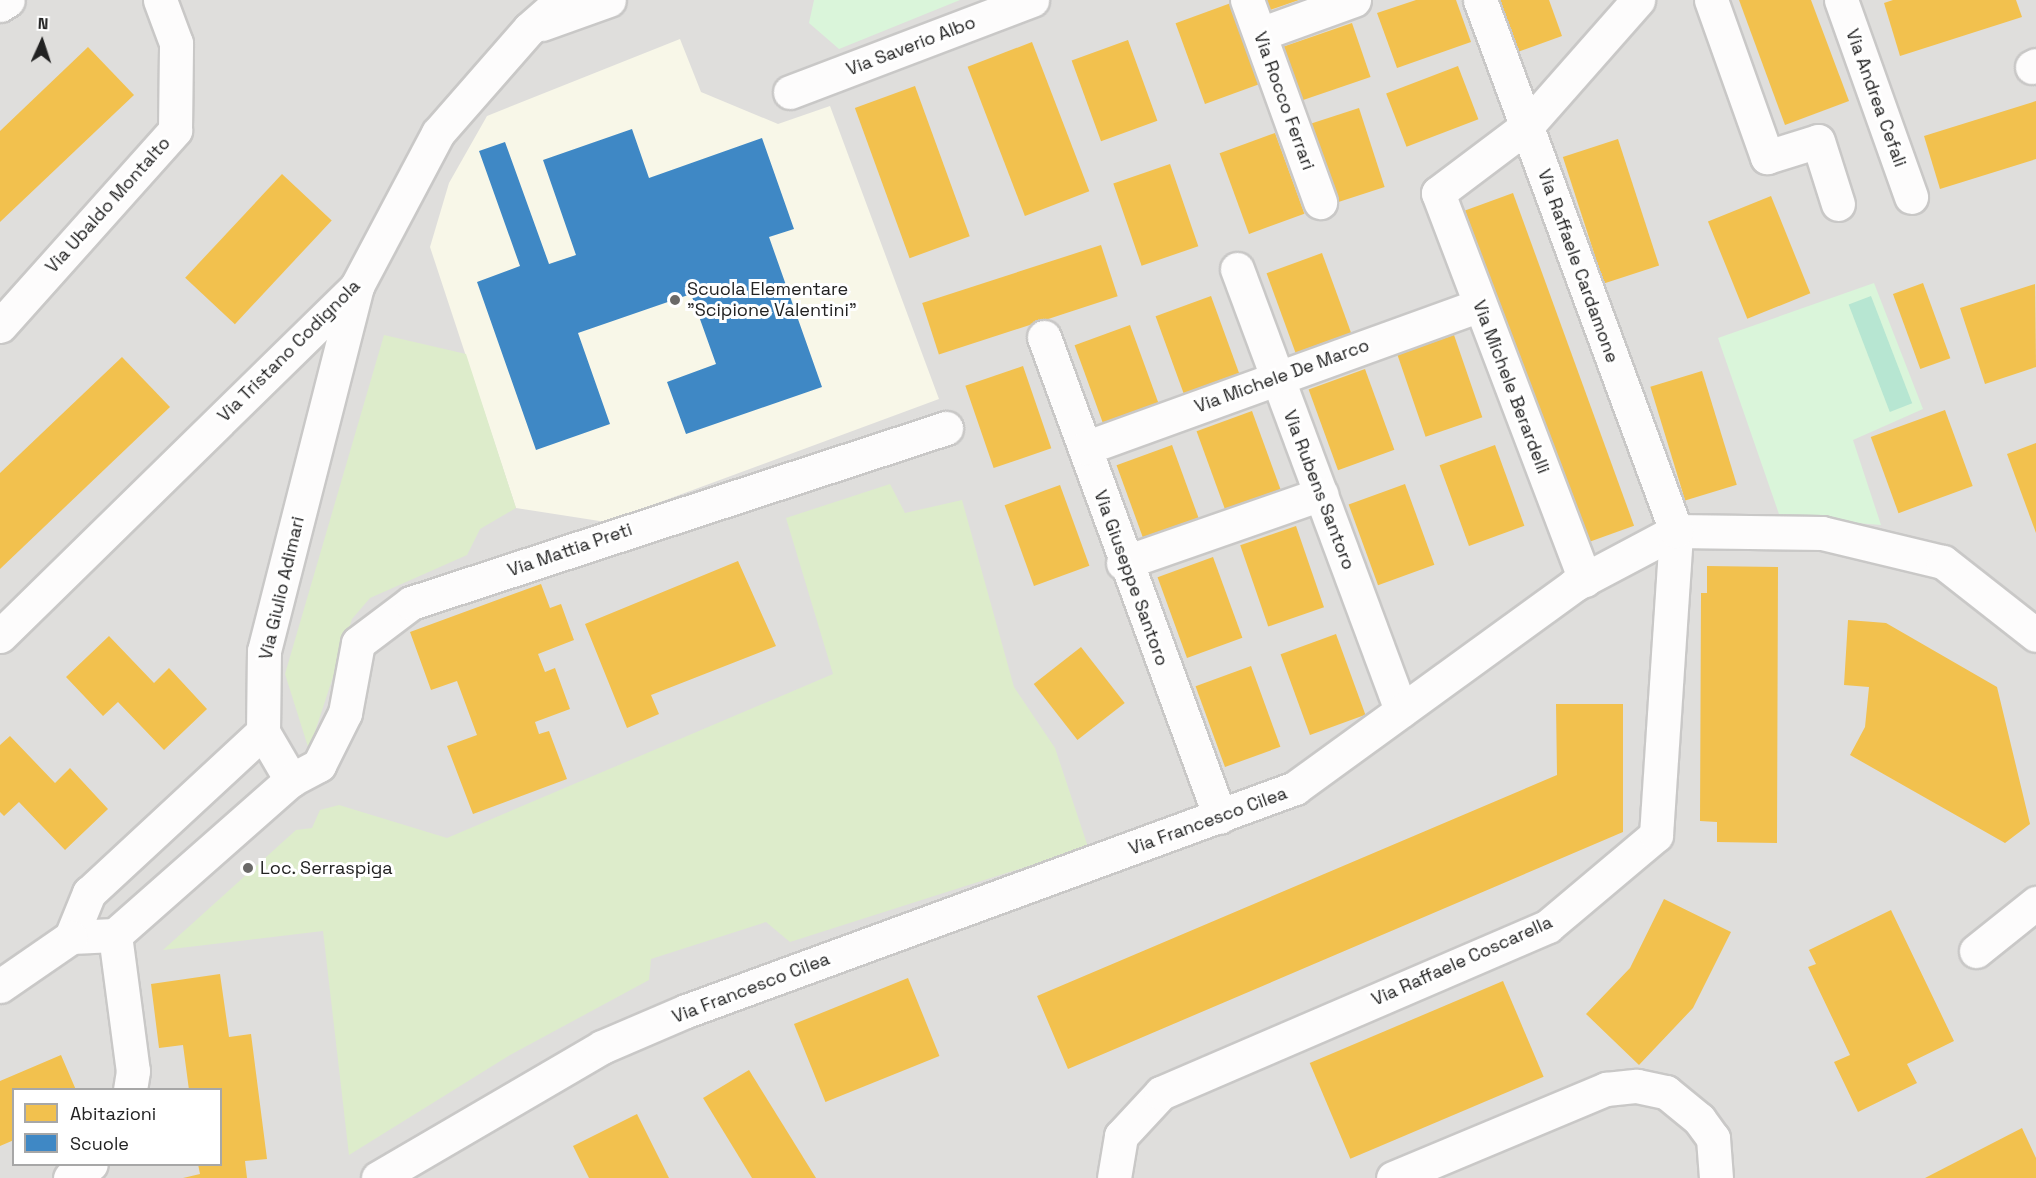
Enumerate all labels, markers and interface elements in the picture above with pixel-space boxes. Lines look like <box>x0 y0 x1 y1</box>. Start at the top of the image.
street label: Via Saverio Albo <box>843 11 979 81</box>
north arrow <box>12 12 72 72</box>
text: N <box>37 13 49 34</box>
street label: Via Andrea Cefali <box>1841 26 1911 170</box>
street label: Via Rocco Ferrari <box>1249 29 1319 173</box>
street label: Via Ubaldo Montalto <box>41 132 175 278</box>
street label: Via Raffaele Cardamone <box>1533 166 1623 366</box>
street label: Via Tristano Codignola <box>213 275 365 427</box>
place label: Scuola Elementare "Scipione Valentini" <box>687 279 857 322</box>
marker: Scuola Elementare "Scipione Valentini" <box>668 293 682 307</box>
street label: Via Michele Berardelli <box>1468 297 1554 477</box>
street label: Via Michele De Marco <box>1192 334 1372 418</box>
street label: Via Rubens Santoro <box>1279 407 1359 573</box>
street label: Via Giuseppe Santoro <box>1089 487 1173 669</box>
street label: Via Giulio Adimari <box>255 514 309 662</box>
street label: Via Mattia Preti <box>505 519 635 581</box>
street label: Via Francesco Cilea <box>1126 782 1290 860</box>
place label: Loc. Serraspiga <box>260 857 393 879</box>
marker: Loc. Serraspiga <box>241 861 255 875</box>
street label: Via Raffaele Coscarella <box>1368 911 1556 1011</box>
street label: Via Francesco Cilea <box>669 948 833 1028</box>
legend <box>12 1088 222 1166</box>
text: Abitazioni <box>70 1102 156 1125</box>
text: Scuole <box>70 1132 129 1155</box>

